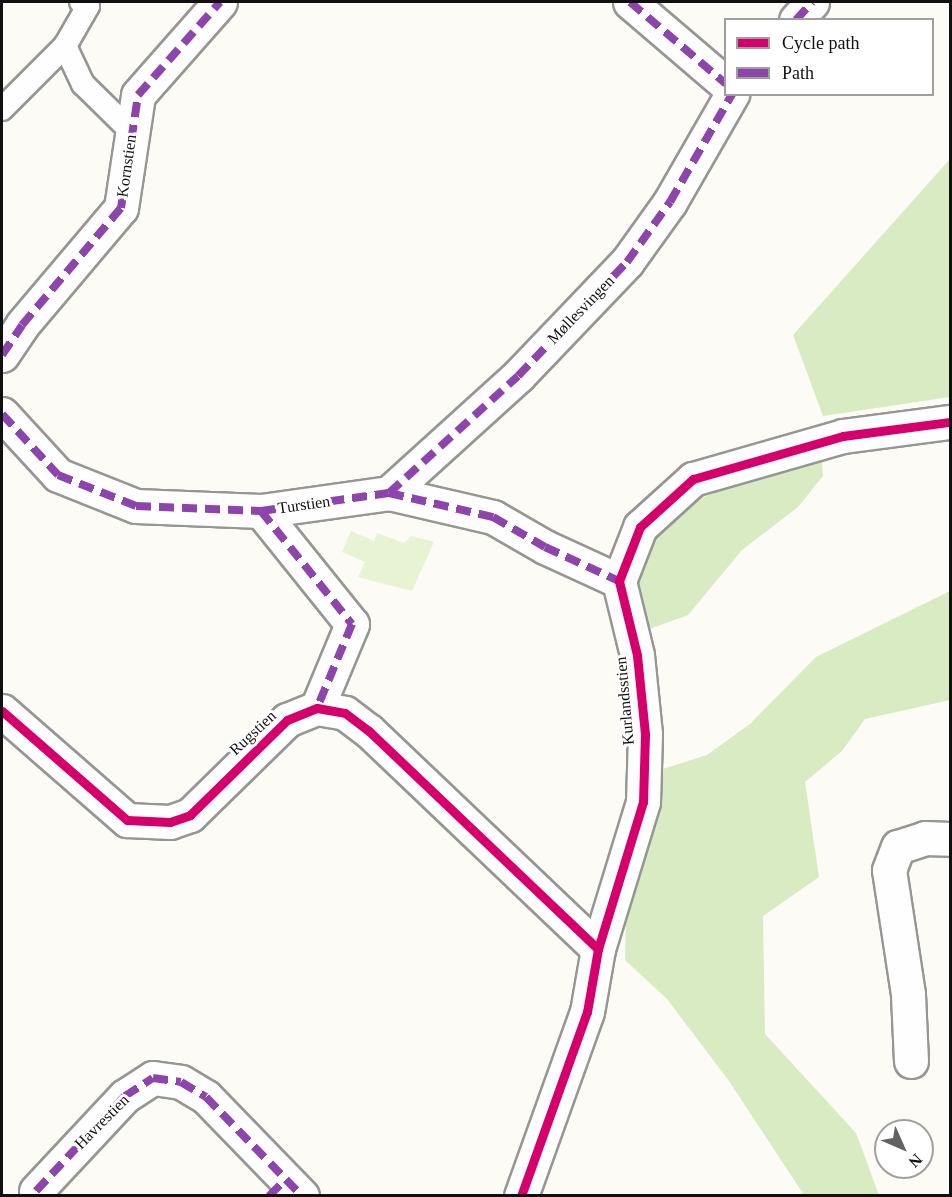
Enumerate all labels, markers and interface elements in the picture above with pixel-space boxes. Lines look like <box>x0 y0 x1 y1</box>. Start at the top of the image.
legend <box>724 18 934 96</box>
text: Cycle path <box>782 33 859 53</box>
text: Path <box>782 63 814 83</box>
street label: Kornstien <box>113 133 141 199</box>
street label: Møllesvingen <box>544 272 618 348</box>
street label: Turstien <box>277 492 331 518</box>
street label: Kurlandsstien <box>612 656 638 746</box>
street label: Rugstien <box>226 707 280 759</box>
street label: Havrestien <box>71 1091 133 1153</box>
north arrow <box>874 1119 934 1179</box>
text: N <box>906 1151 926 1171</box>

